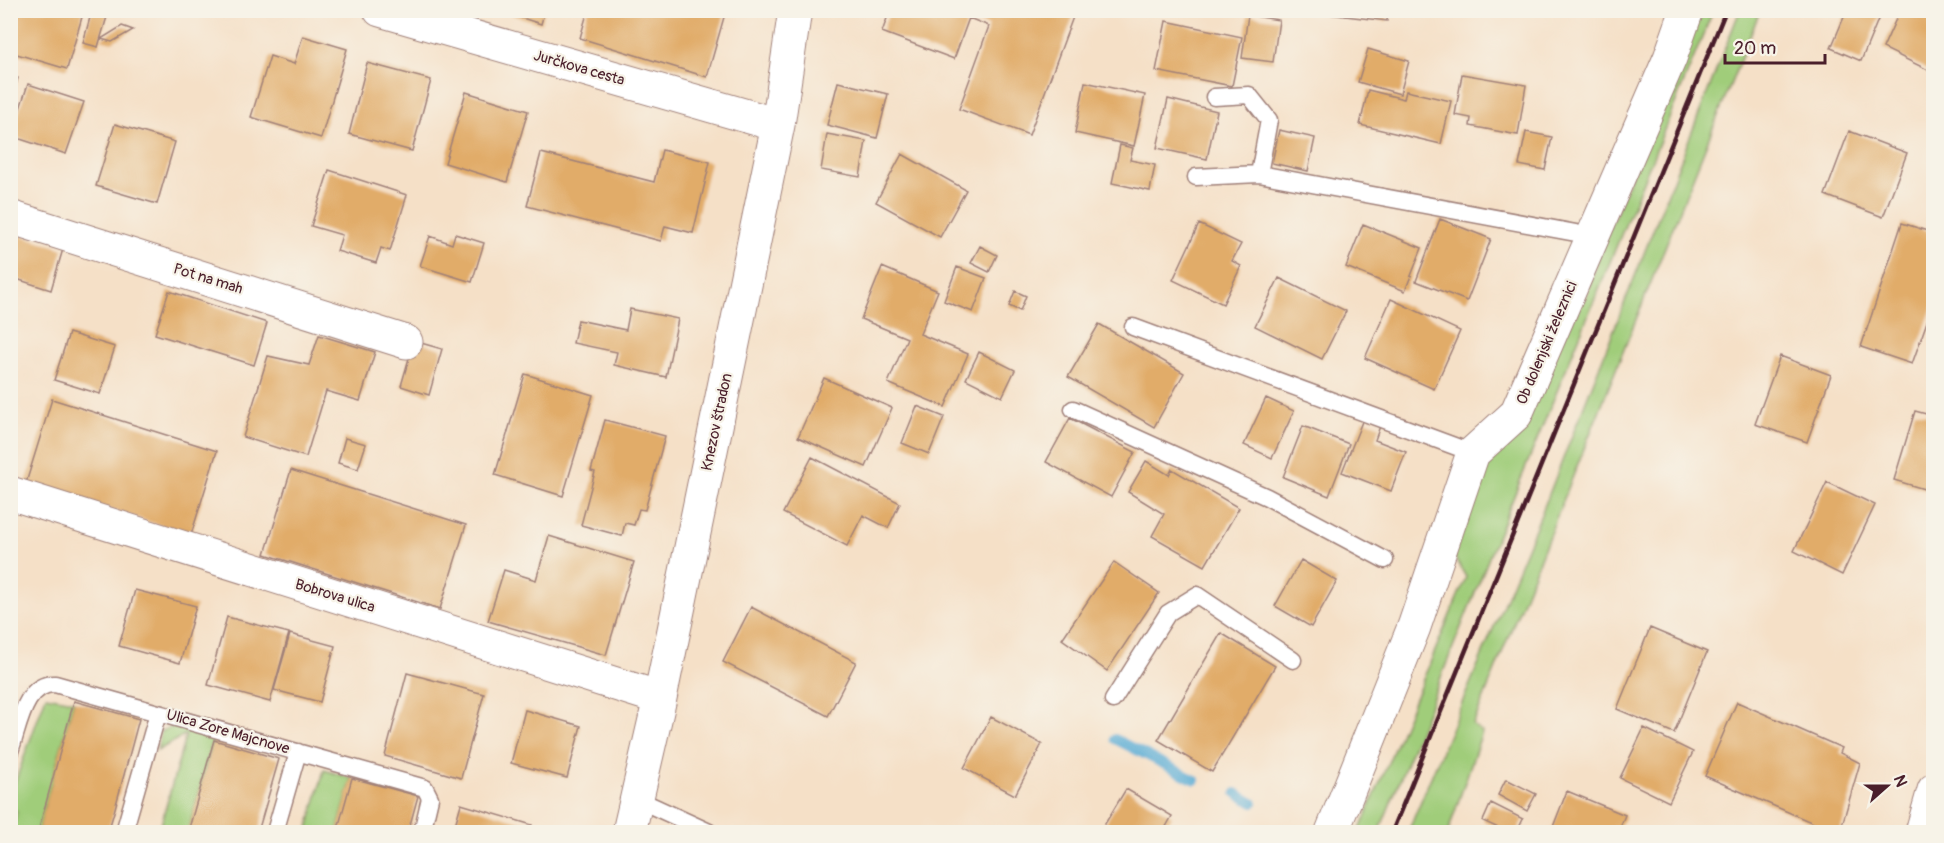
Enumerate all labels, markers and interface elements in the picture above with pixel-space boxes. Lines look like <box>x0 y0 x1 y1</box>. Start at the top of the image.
scale bar <box>1725 27 1826 65</box>
text: 20 m <box>1734 37 1776 60</box>
street label: Jurčkova cesta <box>531 46 627 90</box>
street label: Pot na mah <box>171 259 245 299</box>
street label: Ob dolenjski železnici <box>1512 278 1582 408</box>
street label: Knezov štradon <box>697 371 737 473</box>
street label: Bobrova ulica <box>293 575 377 617</box>
street label: Ulica Zore Majcnove <box>164 705 292 759</box>
north arrow <box>1857 756 1917 816</box>
text: N <box>1889 772 1911 790</box>

